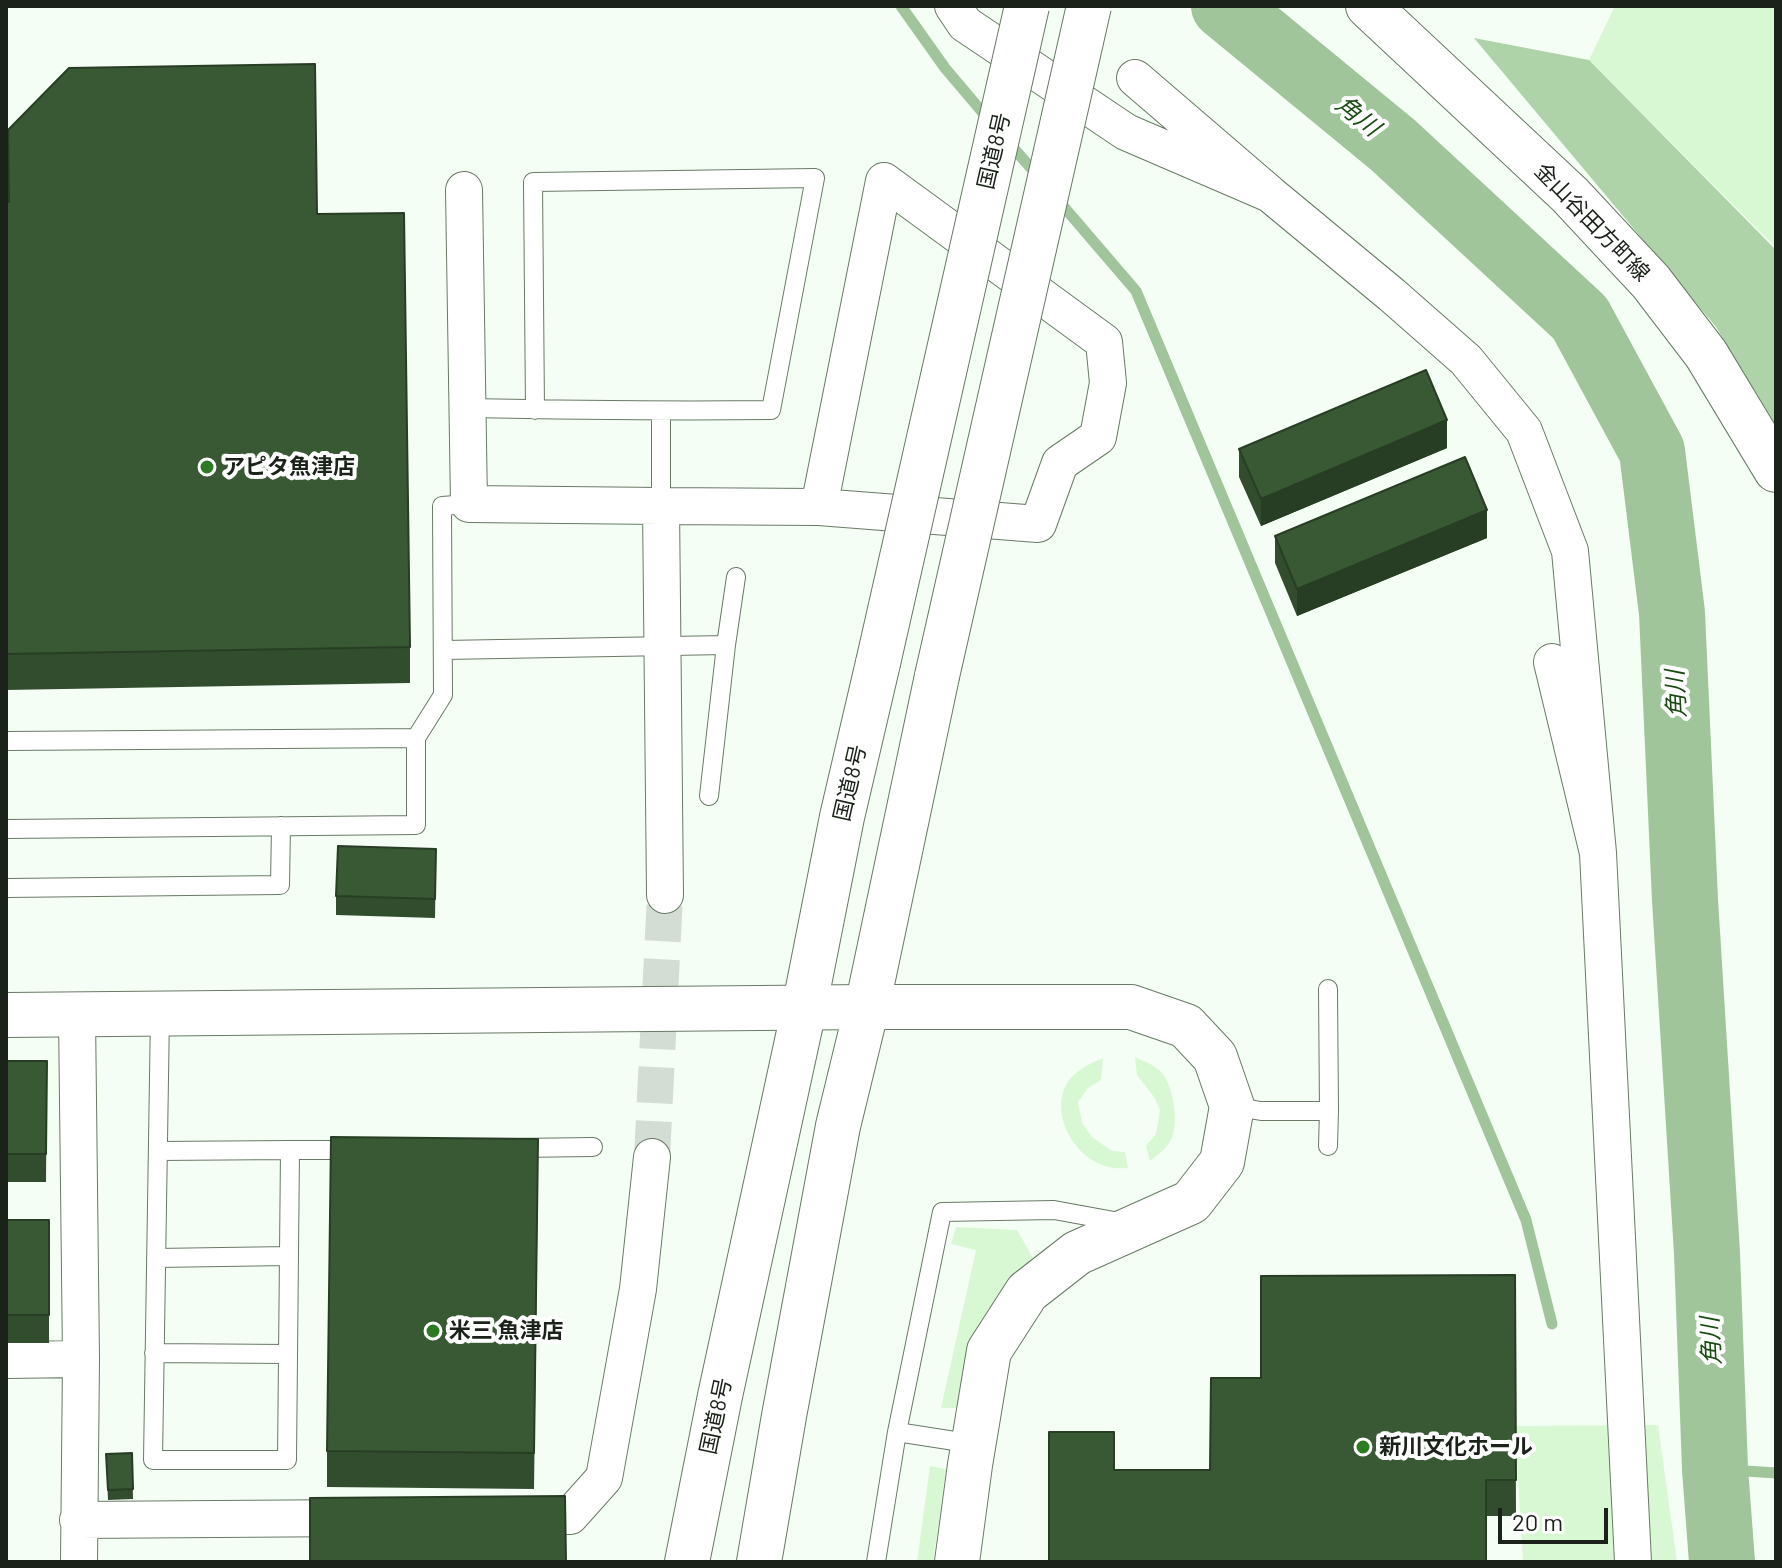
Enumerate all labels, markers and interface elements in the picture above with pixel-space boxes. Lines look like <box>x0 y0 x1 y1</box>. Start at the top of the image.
water label: 角川 <box>1330 90 1386 142</box>
street label: 国道8号 <box>972 110 1016 192</box>
street label: 金山谷田方町線 <box>1529 157 1655 287</box>
place label: アピタ魚津店 <box>223 454 355 480</box>
marker: アピタ魚津店 <box>198 458 216 476</box>
water label: 角川 <box>1660 669 1692 719</box>
street label: 国道8号 <box>828 742 872 824</box>
water label: 角川 <box>1695 1316 1727 1366</box>
place label: 米三 魚津店 <box>449 1318 563 1344</box>
marker: 米三 魚津店 <box>424 1322 442 1340</box>
street label: 国道8号 <box>695 1375 737 1457</box>
place label: 新川文化ホール <box>1379 1434 1533 1460</box>
marker: 新川文化ホール <box>1354 1438 1372 1456</box>
scale bar <box>1502 1492 1612 1542</box>
text: 20 m <box>1512 1507 1563 1536</box>

